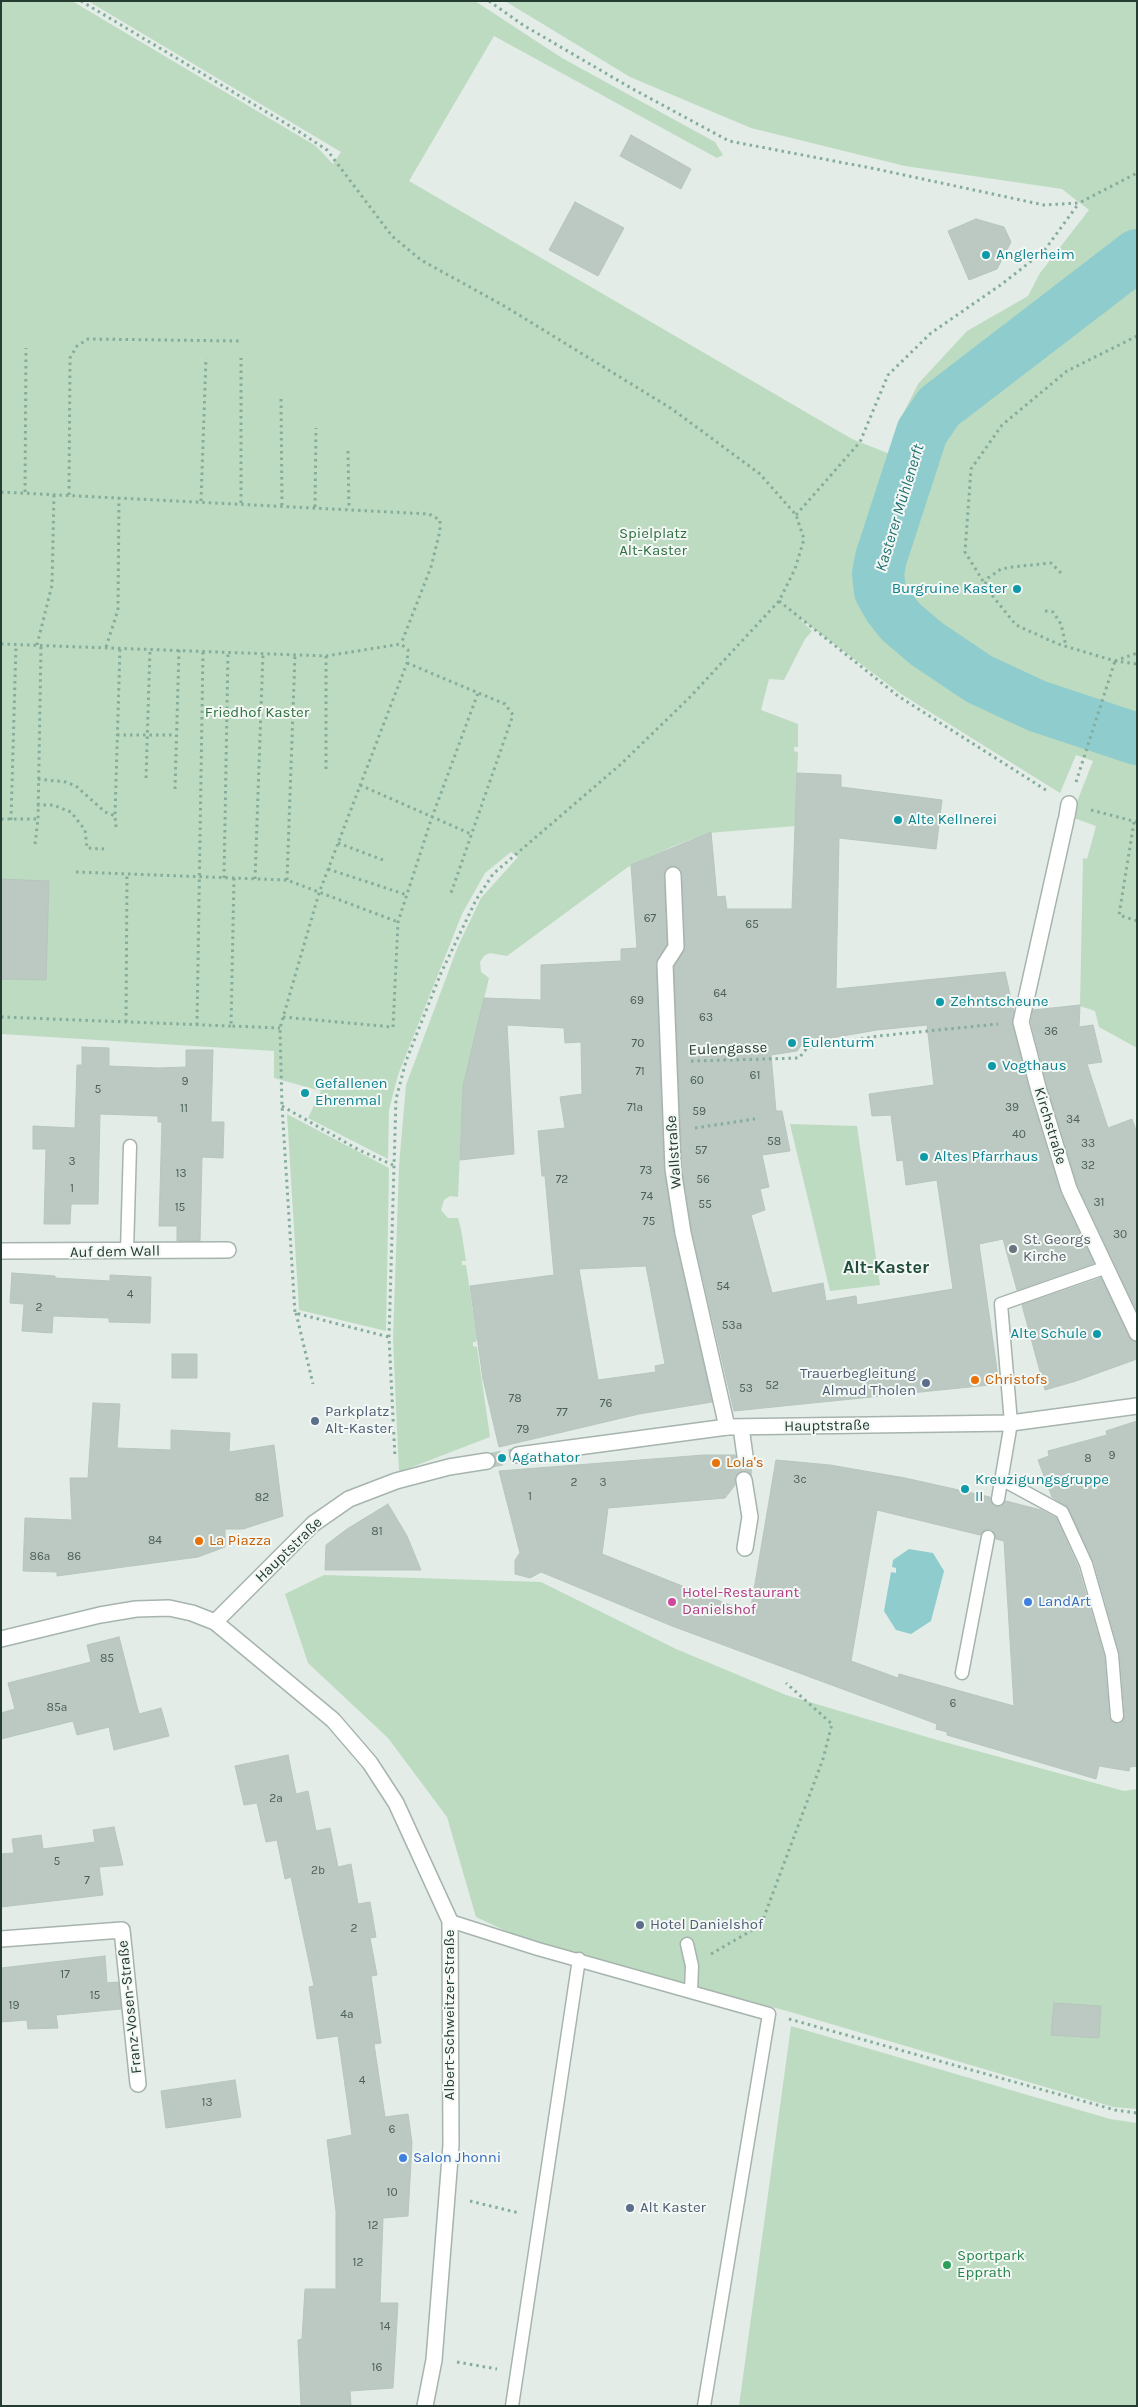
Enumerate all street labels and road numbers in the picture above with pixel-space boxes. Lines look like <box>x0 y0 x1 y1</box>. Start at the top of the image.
street label: Eulengasse <box>688 1039 768 1059</box>
street label: Kirchstraße <box>1030 1085 1070 1167</box>
street label: Wallstraße <box>662 1115 686 1189</box>
street label: Auf dem Wall <box>70 1242 160 1262</box>
street label: Hauptstraße <box>784 1416 870 1436</box>
street label: Hauptstraße <box>252 1514 326 1586</box>
street label: Albert-Schweitzer-Straße <box>441 1930 459 2100</box>
street label: Franz-Vosen-Straße <box>114 1939 146 2075</box>

